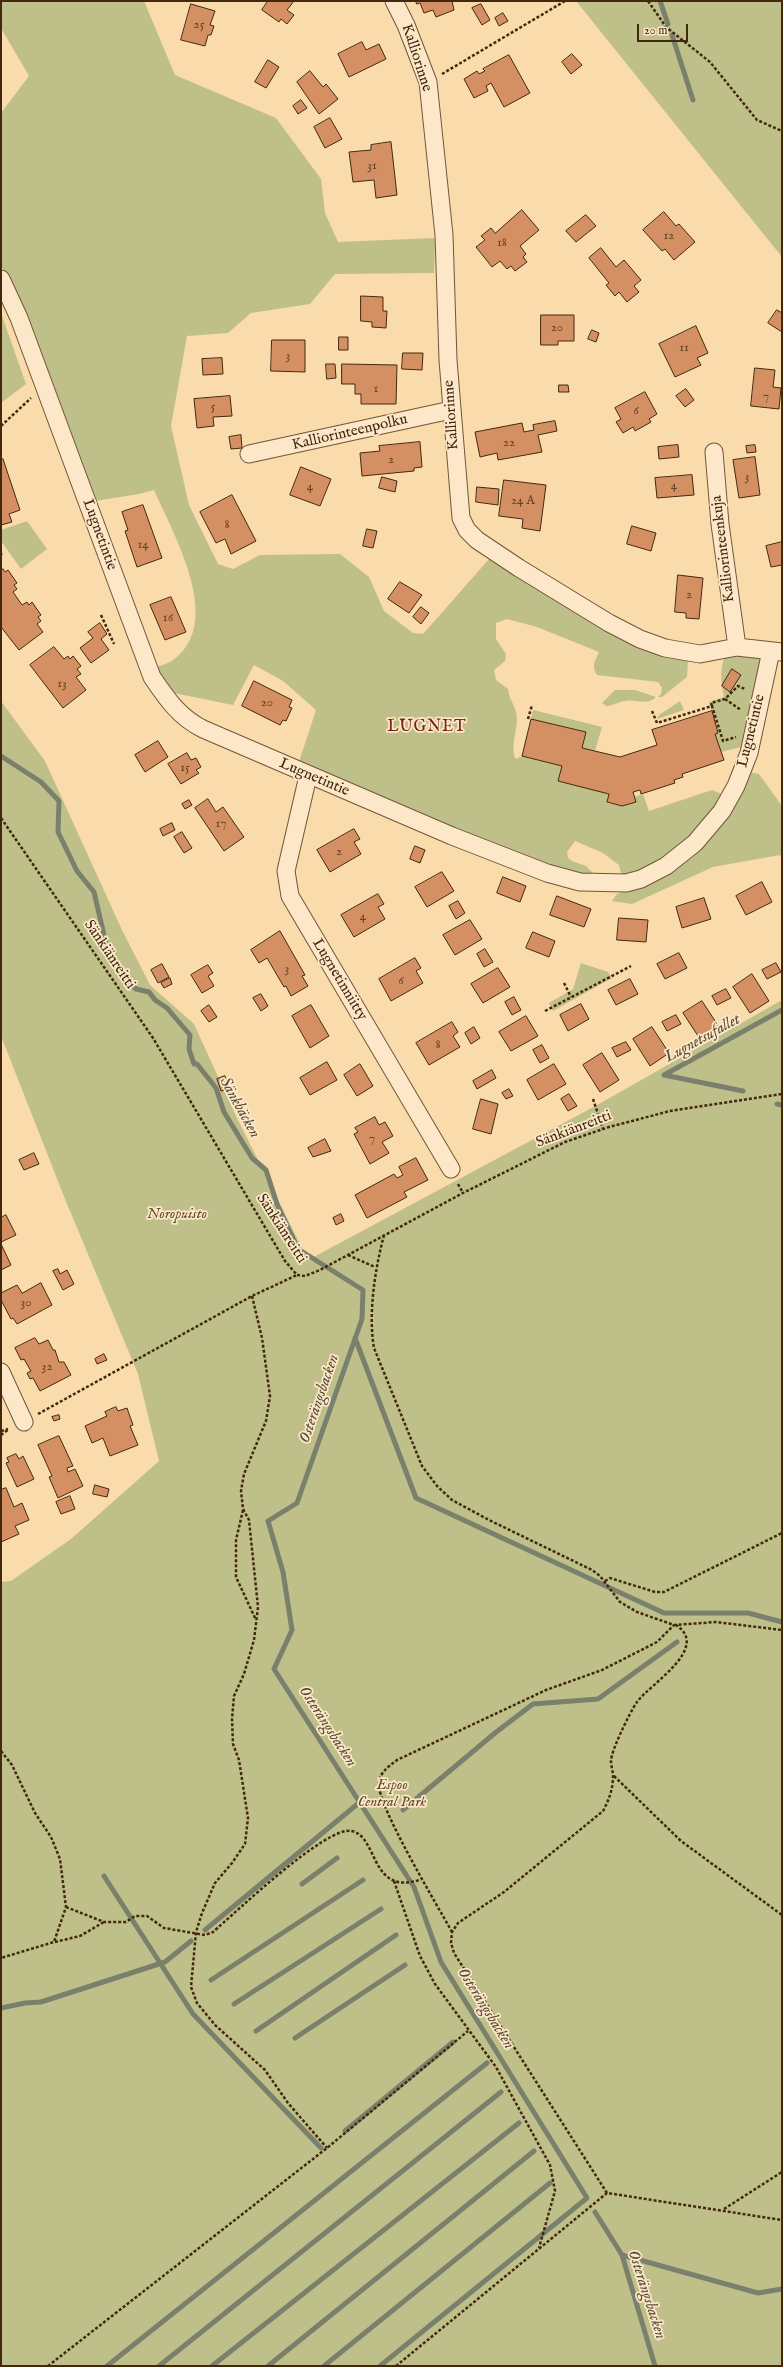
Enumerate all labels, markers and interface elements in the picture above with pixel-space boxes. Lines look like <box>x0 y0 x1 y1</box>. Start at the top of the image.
scale bar <box>639 16 690 42</box>
house number: 25 <box>194 17 204 33</box>
street label: Kalliorinne <box>397 22 435 94</box>
text: 20 m <box>644 23 667 38</box>
house number: 31 <box>367 158 377 174</box>
house number: 12 <box>664 228 674 244</box>
house number: 18 <box>497 235 507 251</box>
house number: 20 <box>551 320 563 336</box>
house number: 11 <box>679 340 689 356</box>
house number: 3 <box>286 348 290 364</box>
street label: Kalliorinne <box>441 380 463 450</box>
house number: 1 <box>374 381 378 397</box>
house number: 7 <box>763 389 769 405</box>
house number: 5 <box>211 399 215 415</box>
house number: 6 <box>633 403 639 419</box>
street label: Kalliorinteenpolku <box>291 411 409 455</box>
house number: 22 <box>503 435 515 451</box>
house number: 2 <box>388 452 394 468</box>
house number: 3 <box>745 469 749 485</box>
house number: 4 <box>671 478 677 494</box>
house number: 4 <box>307 479 313 495</box>
house number: 24 A <box>511 493 535 509</box>
street label: Kalliorinteenkuja <box>709 494 739 604</box>
street label: Lugnetintie <box>78 497 120 573</box>
house number: 8 <box>224 517 230 533</box>
house number: 14 <box>137 537 149 553</box>
house number: 2 <box>686 587 692 603</box>
house number: 16 <box>163 610 173 626</box>
house number: 13 <box>57 676 67 692</box>
street label: Lugnetintie <box>734 693 770 769</box>
house number: 20 <box>261 695 273 711</box>
district label: LUGNET <box>387 718 467 738</box>
street label: Lugnetintie <box>276 755 352 801</box>
house number: 15 <box>180 760 190 776</box>
house number: 17 <box>216 816 226 832</box>
house number: 2 <box>336 844 342 860</box>
house number: 4 <box>360 909 366 925</box>
street label: Sänkiänreitti <box>79 917 139 993</box>
street label: Lugnetinniitty <box>308 936 370 1024</box>
house number: 3 <box>285 961 289 977</box>
house number: 6 <box>398 973 404 989</box>
water label: Lugnetsufallet <box>662 1010 744 1068</box>
house number: 8 <box>435 1037 441 1053</box>
water label: Sänkbäcken <box>214 1074 264 1142</box>
street label: Sänkiänreitti <box>534 1107 614 1153</box>
house number: 7 <box>369 1131 375 1147</box>
street label: Sänkiänreitti <box>252 1191 310 1267</box>
park label: Noropuisto <box>147 1206 207 1224</box>
house number: 30 <box>20 1295 32 1311</box>
water label: Osterängsbacken <box>296 1352 344 1446</box>
house number: 32 <box>42 1359 52 1375</box>
water label: Osterängsbacken <box>294 1683 360 1771</box>
park label: Espoo Central Park <box>358 1777 426 1812</box>
water label: Osterängsbacken <box>452 1965 518 2053</box>
water label: Osterängsbacken <box>623 2248 669 2342</box>

